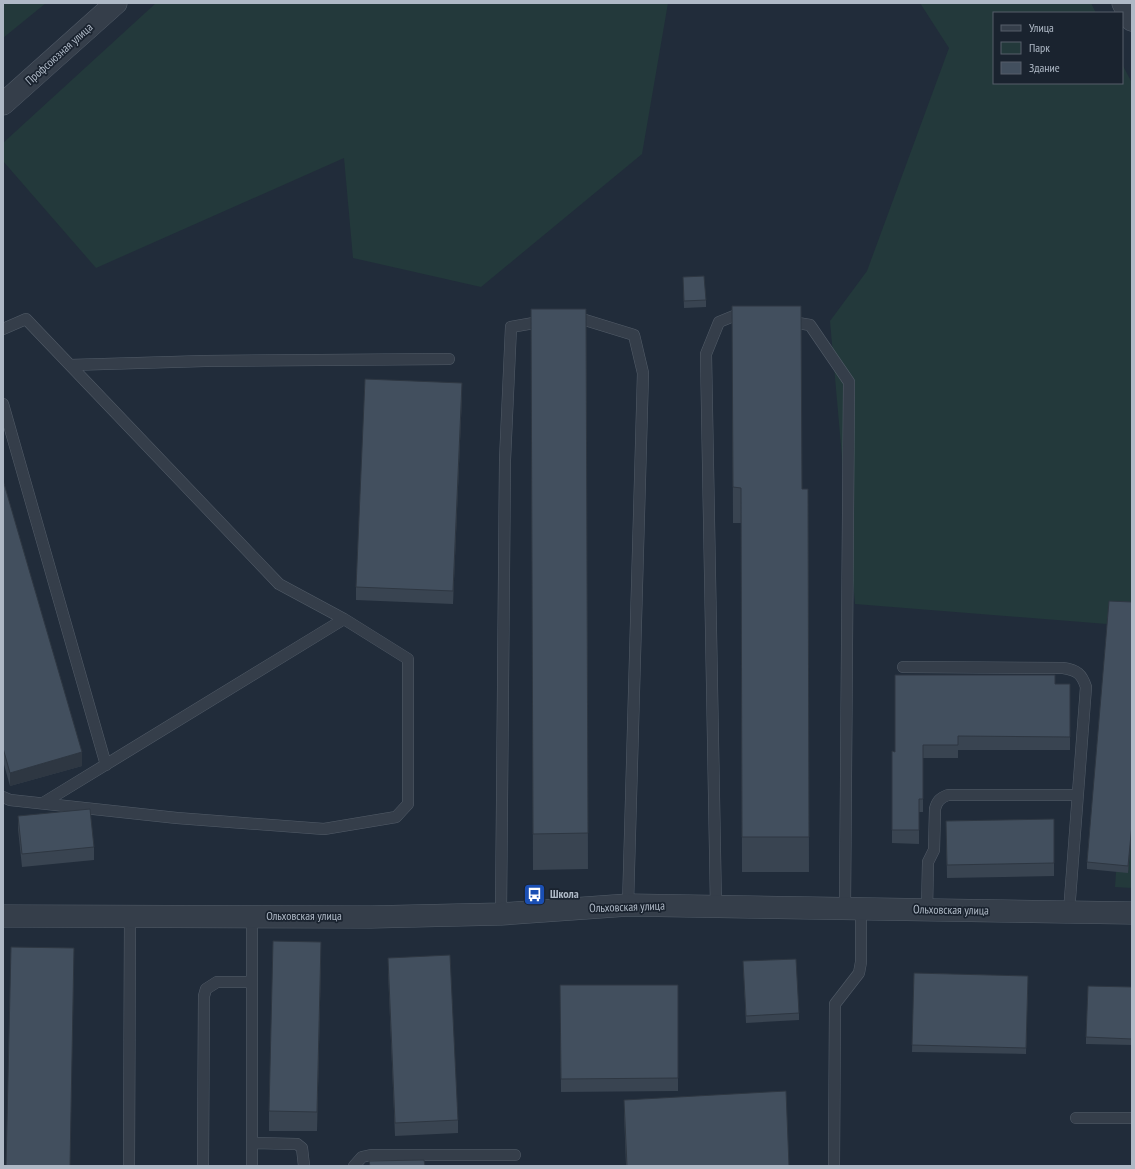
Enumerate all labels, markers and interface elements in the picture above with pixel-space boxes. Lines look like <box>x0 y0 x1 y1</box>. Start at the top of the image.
legend <box>993 12 1123 84</box>
street label: Профсоюзная улица <box>22 19 96 88</box>
text: Улица <box>1029 20 1054 35</box>
text: Парк <box>1029 40 1050 55</box>
text: Здание <box>1029 60 1060 75</box>
bus stop icon: Школа <box>521 881 547 907</box>
place label: Школа <box>550 886 579 901</box>
street label: Ольховская улица <box>589 898 665 915</box>
street label: Ольховская улица <box>913 901 989 918</box>
street label: Ольховская улица <box>266 908 342 923</box>

